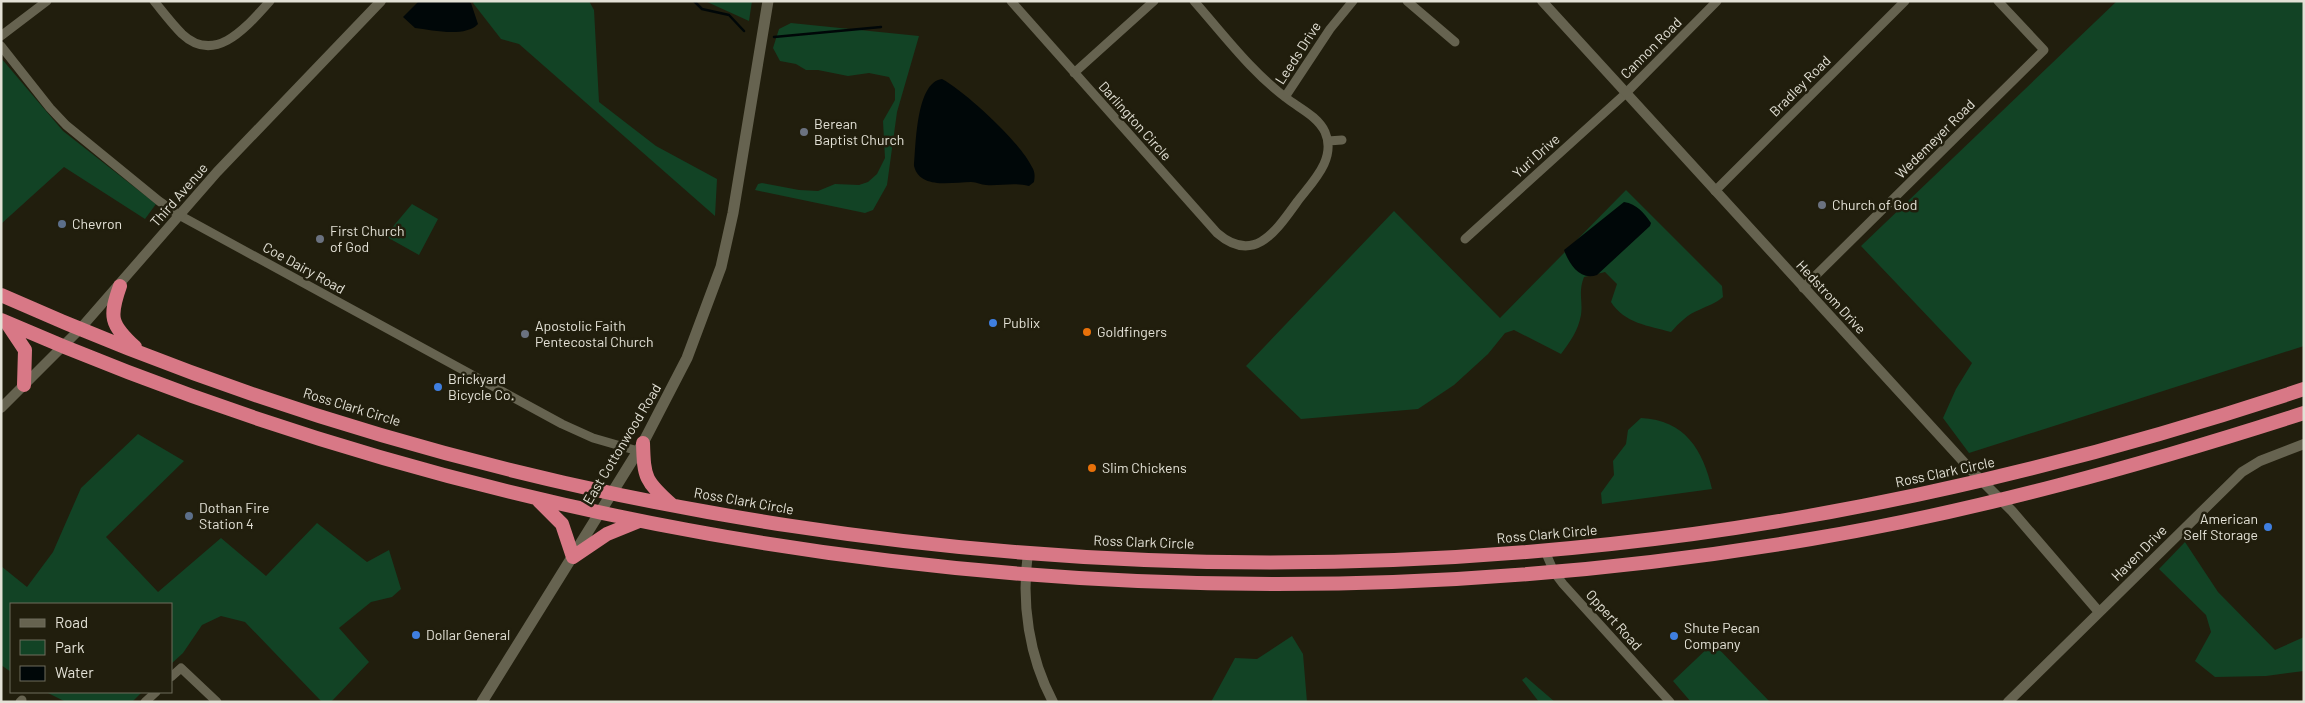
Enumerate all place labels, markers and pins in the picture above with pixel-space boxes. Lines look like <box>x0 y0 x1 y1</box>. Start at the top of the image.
place label: Berean Baptist Church <box>814 115 904 148</box>
marker: Berean Baptist Church <box>798 126 810 138</box>
place label: Church of God <box>1832 196 1917 213</box>
marker: Church of God <box>1816 199 1828 211</box>
place label: Chevron <box>72 215 122 232</box>
marker: Chevron <box>56 218 68 230</box>
place label: First Church of God <box>330 222 405 255</box>
marker: First Church of God <box>314 233 326 245</box>
place label: Publix <box>1003 314 1040 331</box>
place label: Apostolic Faith Pentecostal Church <box>535 317 654 350</box>
marker: Publix <box>987 317 999 329</box>
place label: Goldfingers <box>1097 323 1167 340</box>
marker: Goldfingers <box>1081 326 1093 338</box>
marker: Apostolic Faith Pentecostal Church <box>519 328 531 340</box>
place label: Brickyard Bicycle Co. <box>448 370 514 403</box>
marker: Brickyard Bicycle Co. <box>432 381 444 393</box>
place label: Slim Chickens <box>1102 459 1187 476</box>
marker: Slim Chickens <box>1086 462 1098 474</box>
place label: Dothan Fire Station 4 <box>199 499 269 532</box>
marker: Dothan Fire Station 4 <box>183 510 195 522</box>
place label: American Self Storage <box>2183 510 2258 543</box>
marker: American Self Storage <box>2262 521 2274 533</box>
place label: Shute Pecan Company <box>1684 619 1760 652</box>
place label: Dollar General <box>426 626 510 643</box>
marker: Dollar General <box>410 629 422 641</box>
marker: Shute Pecan Company <box>1668 630 1680 642</box>

